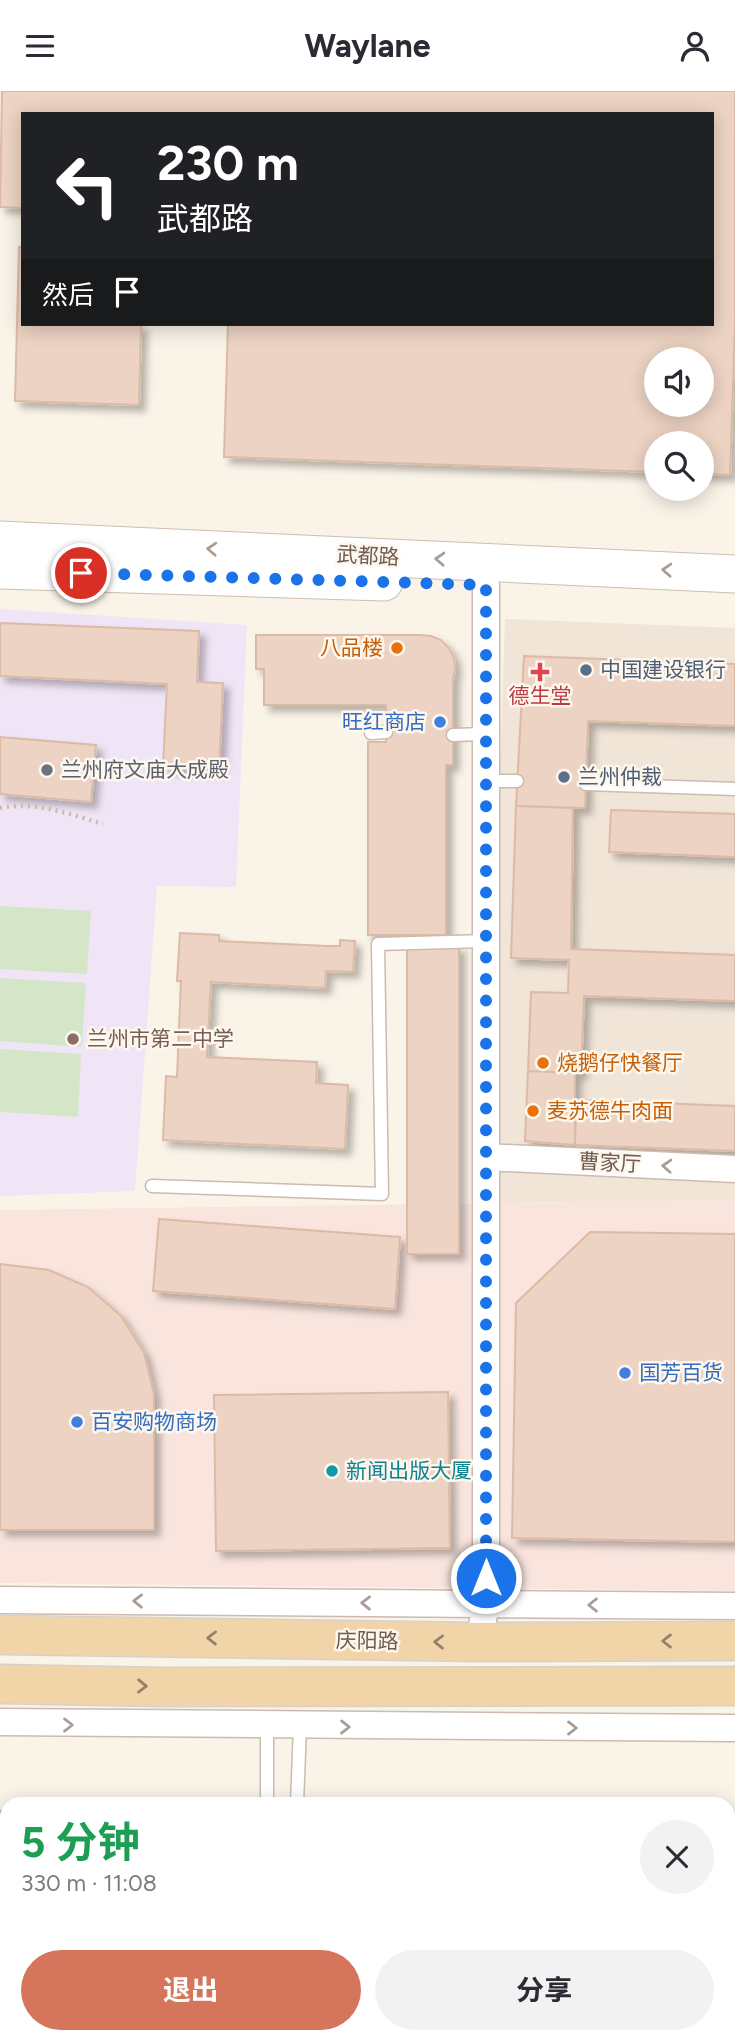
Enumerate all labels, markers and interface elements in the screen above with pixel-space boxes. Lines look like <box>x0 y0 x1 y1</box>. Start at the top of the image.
icon: menu <box>21 27 59 65</box>
text: Waylane <box>304 27 431 65</box>
icon: person <box>676 27 714 65</box>
text: 230 m <box>157 133 299 192</box>
icon: left <box>42 140 133 231</box>
text: 武都路 <box>157 200 253 238</box>
icon: arrive <box>108 273 146 311</box>
text: 然后 <box>42 279 94 311</box>
map controls <box>644 347 714 501</box>
button: sound <box>644 347 714 417</box>
button: search <box>644 431 714 501</box>
street label: 武都路 <box>336 541 400 570</box>
one-way arrow <box>207 542 218 557</box>
pin <box>51 543 111 603</box>
one-way arrow <box>434 552 445 567</box>
icon: arrive <box>62 554 100 592</box>
one-way arrow <box>661 563 672 578</box>
place label: 八品楼 <box>320 635 383 660</box>
marker: 八品楼 <box>389 640 405 656</box>
place label: 中国建设银行 <box>600 657 726 682</box>
marker: 中国建设银行 <box>578 662 594 678</box>
marker: 德生堂 <box>532 664 548 680</box>
place label: 德生堂 <box>509 683 572 708</box>
place label: 旺红商店 <box>342 709 426 734</box>
marker: 旺红商店 <box>432 714 448 730</box>
place label: 兰州府文庙大成殿 <box>61 757 229 782</box>
marker: 兰州府文庙大成殿 <box>39 762 55 778</box>
place label: 兰州仲裁 <box>578 764 662 789</box>
marker: 兰州仲裁 <box>556 769 572 785</box>
place label: 兰州市第二中学 <box>87 1026 234 1051</box>
marker: 兰州市第二中学 <box>65 1031 81 1047</box>
place label: 烧鹅仔快餐厅 <box>557 1050 683 1075</box>
marker: 烧鹅仔快餐厅 <box>535 1055 551 1071</box>
place label: 麦苏德牛肉面 <box>547 1098 673 1123</box>
marker: 麦苏德牛肉面 <box>525 1103 541 1119</box>
street label: 曹家厅 <box>578 1148 642 1177</box>
one-way arrow <box>661 1158 672 1173</box>
place label: 国芳百货 <box>639 1360 723 1385</box>
marker: 国芳百货 <box>617 1365 633 1381</box>
place label: 百安购物商场 <box>91 1409 217 1434</box>
marker: 百安购物商场 <box>69 1414 85 1430</box>
place label: 新闻出版大厦 <box>346 1458 472 1483</box>
marker: 新闻出版大厦 <box>324 1463 340 1479</box>
position arrow <box>449 1541 523 1615</box>
one-way arrow <box>133 1593 143 1609</box>
one-way arrow <box>360 1595 371 1611</box>
one-way arrow <box>588 1597 598 1613</box>
street label: 庆阳路 <box>335 1627 399 1654</box>
one-way arrow <box>206 1631 217 1646</box>
one-way arrow <box>661 1633 672 1649</box>
one-way arrow <box>434 1634 445 1649</box>
one-way arrow <box>137 1678 147 1694</box>
one-way arrow <box>63 1717 74 1733</box>
one-way arrow <box>339 1719 350 1734</box>
one-way arrow <box>567 1720 578 1736</box>
text: 5 分钟 <box>21 1817 139 1868</box>
button: close <box>640 1820 714 1894</box>
text: 330 m · 11:08 <box>21 1869 157 1897</box>
button: 退出 <box>21 1950 361 2030</box>
button: 分享 <box>375 1950 714 2030</box>

